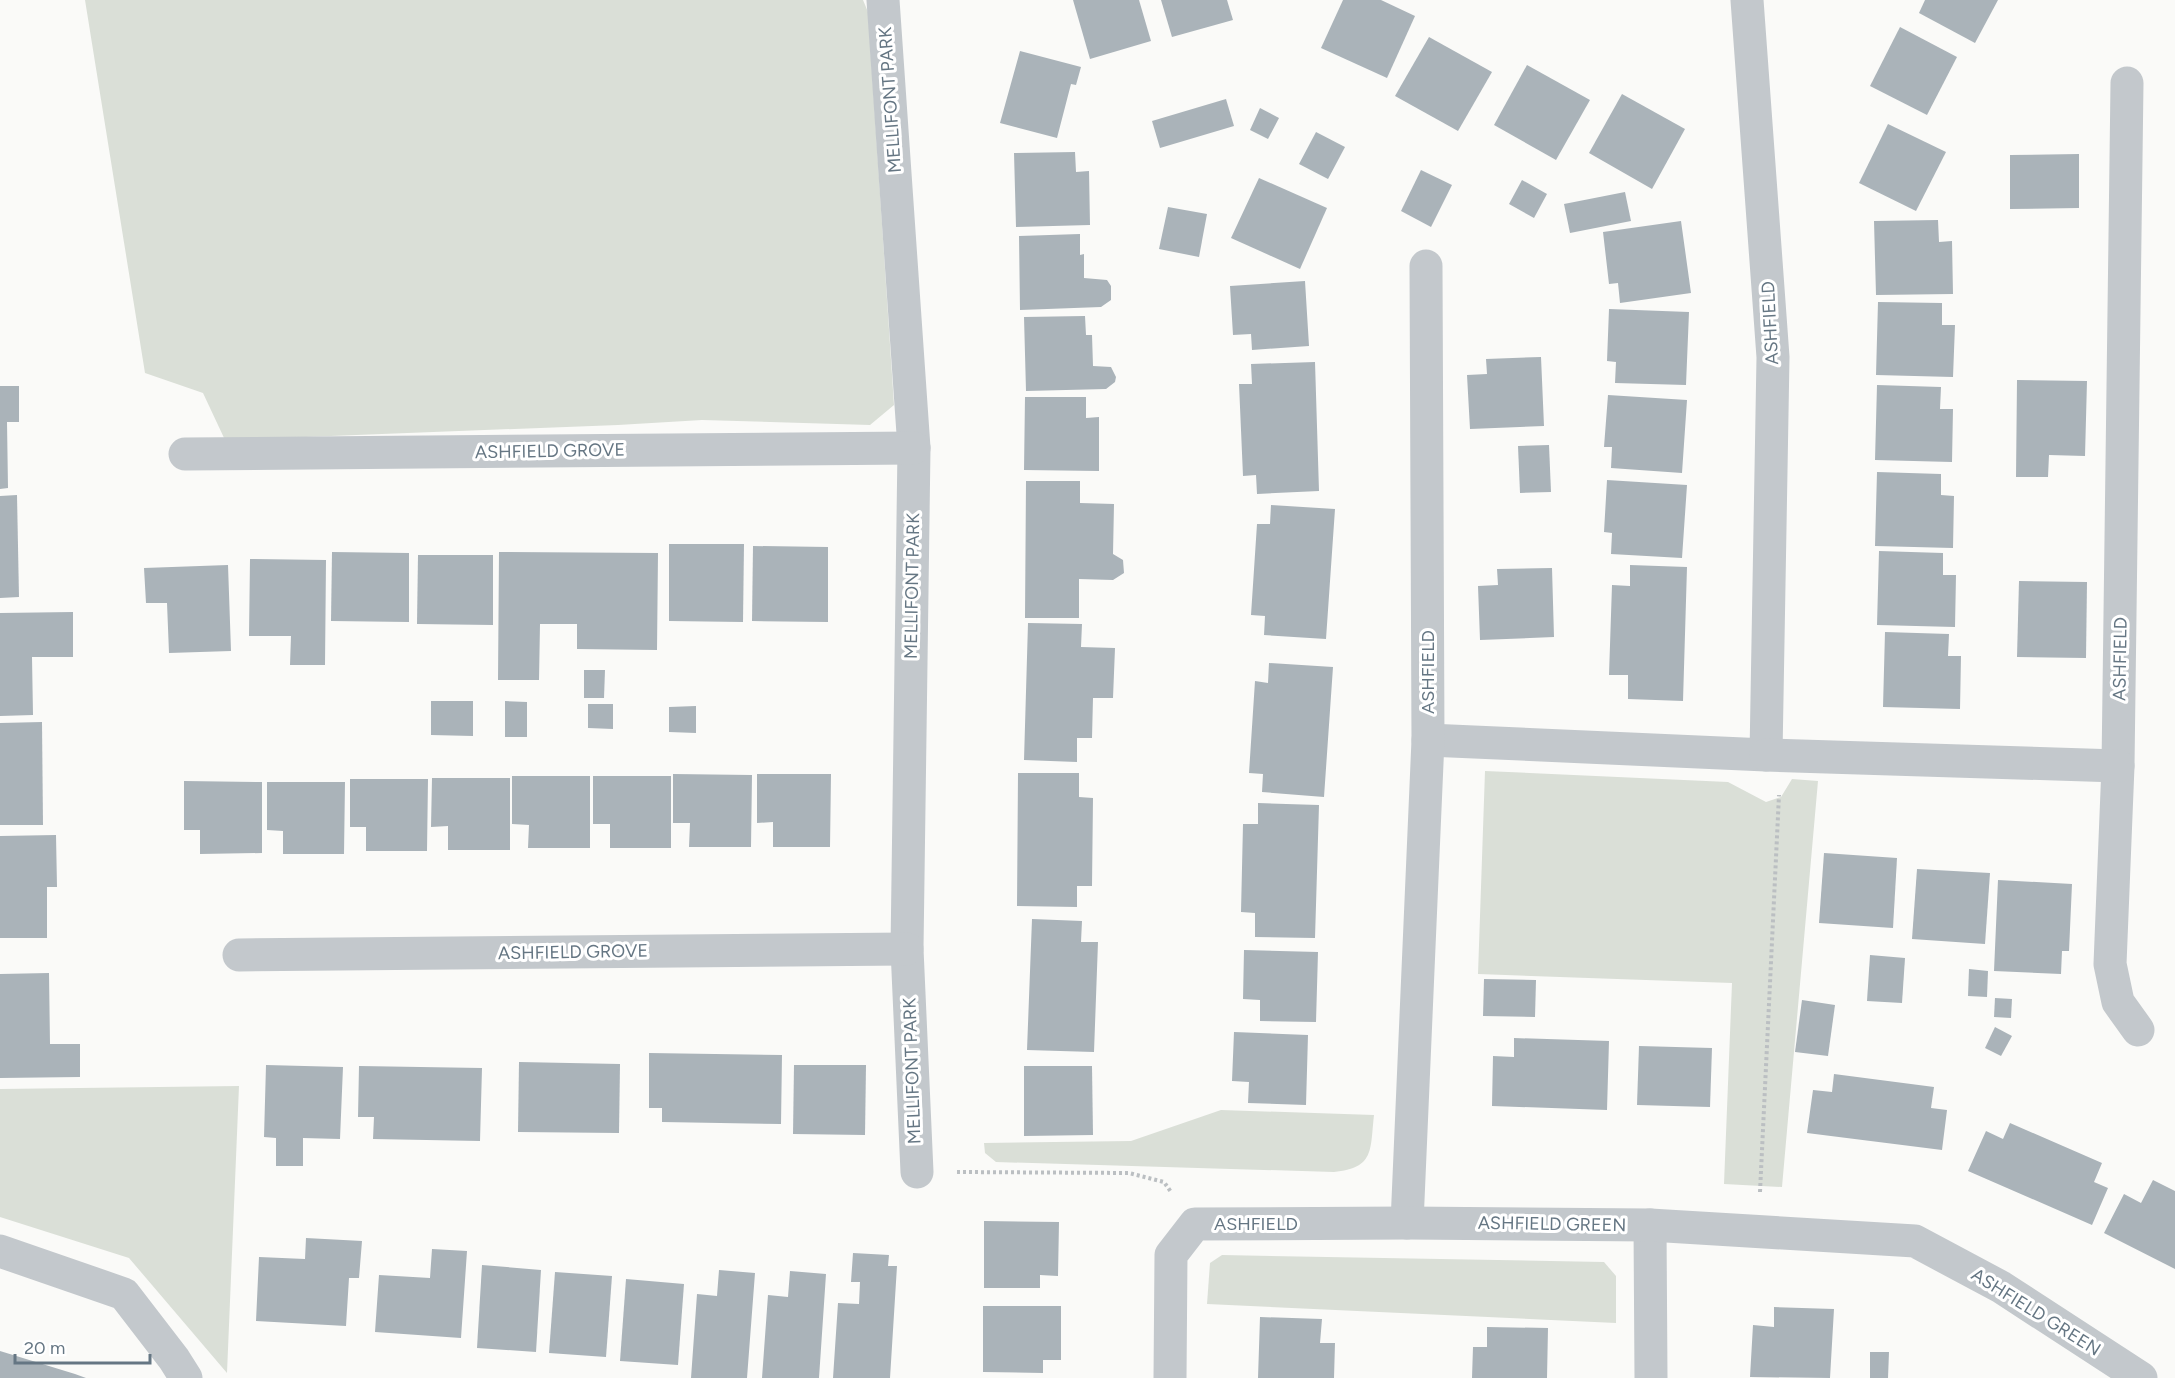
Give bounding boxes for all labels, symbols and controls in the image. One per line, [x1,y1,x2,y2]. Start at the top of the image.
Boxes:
street label: MELLIFONT PARK [874,26,906,174]
street label: ASHFIELD [1757,281,1783,365]
street label: ASHFIELD GROVE [475,439,625,463]
street label: MELLIFONT PARK [900,513,924,659]
street label: ASHFIELD [2108,617,2132,701]
street label: ASHFIELD [1417,630,1439,714]
street label: ASHFIELD GROVE [498,940,648,964]
street label: MELLIFONT PARK [898,997,926,1145]
street label: ASHFIELD GREEN [1478,1212,1626,1236]
street label: ASHFIELD [1214,1213,1298,1235]
street label: ASHFIELD GREEN [1967,1263,2105,1361]
scale bar [15,1327,150,1365]
text: 20 m [24,1337,65,1359]

